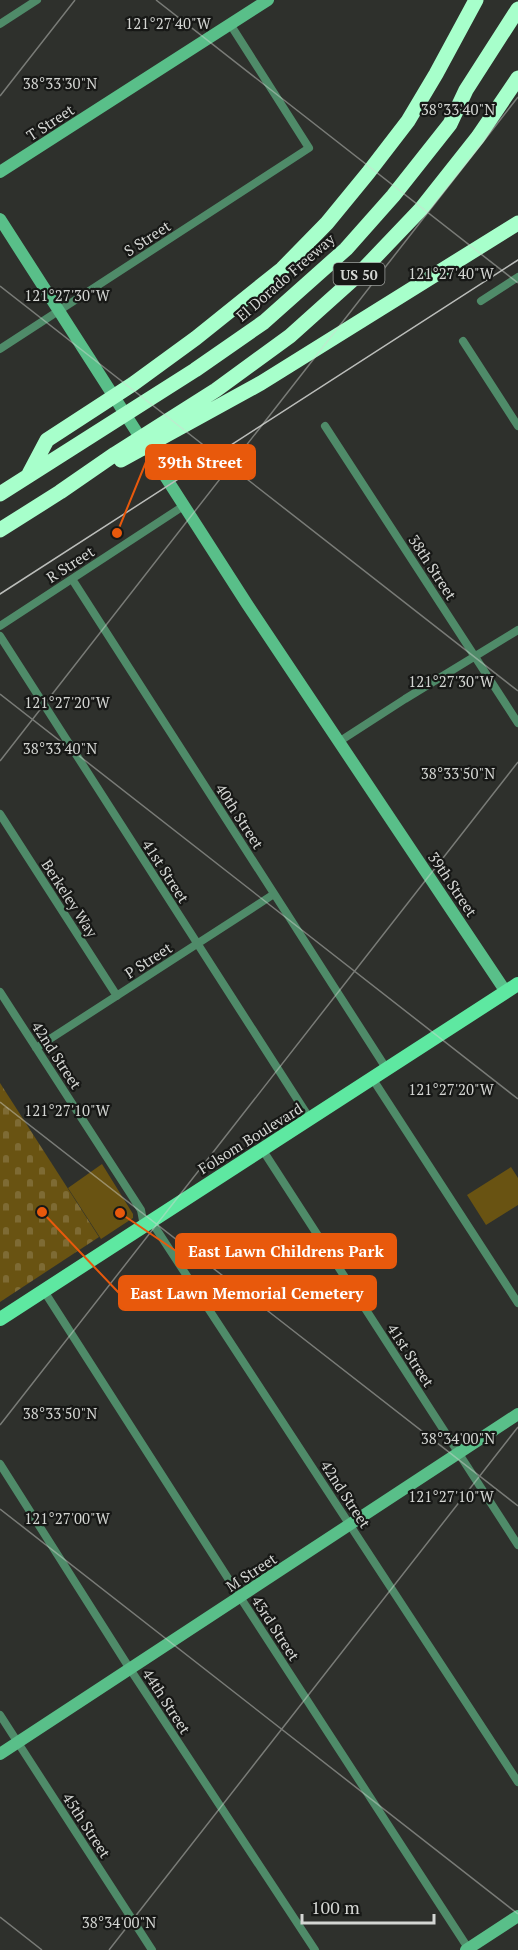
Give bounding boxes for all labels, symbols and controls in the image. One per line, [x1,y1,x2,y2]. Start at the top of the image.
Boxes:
text: 121°27'40"W [125,13,212,33]
text: 38°33'30"N [23,73,97,93]
street label: T Street [22,99,78,145]
text: 38°33'40"N [421,99,495,119]
street label: S Street [120,215,174,260]
street label: El Dorado Freeway [231,228,339,325]
road number: US 50 [334,263,385,285]
text: 121°27'40"W [408,263,495,283]
text: 121°27'30"W [24,285,111,305]
callout: 39th Street [146,445,255,479]
text: 39th Street [158,451,243,473]
street label: 38th Street [404,531,462,604]
street label: R Street [42,541,98,587]
text: 121°27'30"W [408,671,495,691]
text: 121°27'20"W [24,692,111,712]
text: 38°33'40"N [23,738,97,758]
text: 38°33'50"N [421,763,495,783]
street label: 40th Street [211,780,269,853]
street label: 41st Street [138,835,194,907]
street label: 39th Street [424,848,482,921]
street label: Berkeley Way [37,855,103,941]
street label: P Street [120,937,176,983]
street label: 42nd Street [28,1017,87,1093]
text: 121°27'20"W [408,1079,495,1099]
street label: Folsom Boulevard [194,1098,306,1178]
text: 121°27'10"W [24,1100,111,1120]
callout: East Lawn Childrens Park [176,1234,396,1268]
text: East Lawn Childrens Park [188,1240,384,1262]
callout: East Lawn Memorial Cemetery [119,1276,376,1310]
text: East Lawn Memorial Cemetery [131,1282,364,1304]
street label: 41st Street [383,1319,439,1391]
text: 38°33'50"N [23,1403,97,1423]
text: 38°34'00"N [421,1428,495,1448]
street label: 42nd Street [317,1456,376,1532]
text: 121°27'10"W [408,1486,495,1506]
text: 121°27'00"W [24,1508,111,1528]
street label: M Street [222,1548,281,1596]
street label: 43rd Street [248,1592,305,1665]
street label: 44th Street [138,1665,196,1738]
street label: 45th Street [58,1789,116,1862]
scale bar [302,1887,434,1925]
text: 100 m [311,1895,360,1919]
text: 38°34'00"N [82,1912,156,1932]

